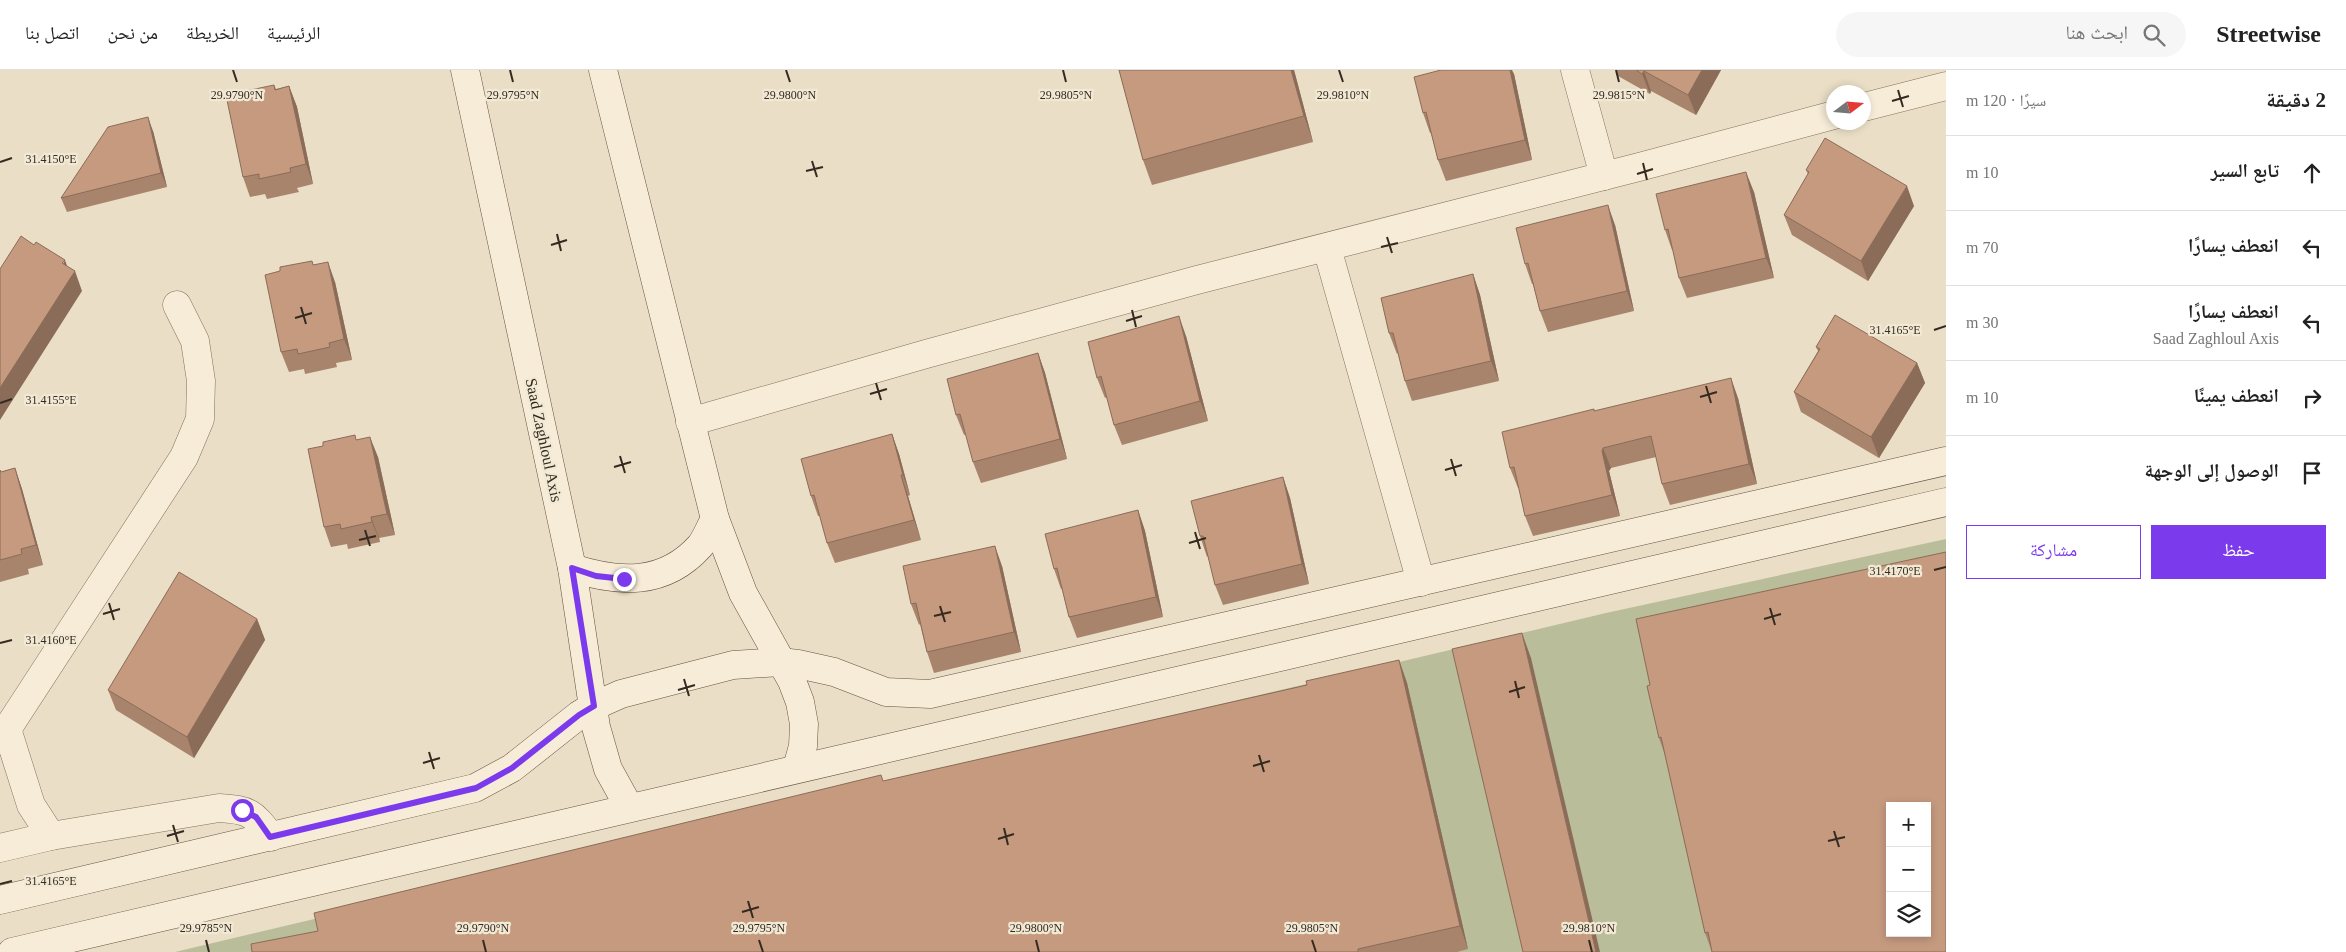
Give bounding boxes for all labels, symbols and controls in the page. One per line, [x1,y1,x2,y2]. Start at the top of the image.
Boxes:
search box [1836,12,2186,57]
icon: search [2140,21,2168,49]
text: Streetwise [2216,21,2321,47]
text: ابحث هنا [2065,22,2128,43]
text: اتصل بنا [25,23,79,43]
text: من نحن [107,23,158,43]
text: الخريطة [186,23,239,43]
text: الرئيسية [267,23,320,43]
north arrow [1826,85,1871,130]
text: 29.9790°N [211,88,264,102]
text: 29.9795°N [487,88,540,102]
text: 29.9800°N [764,88,817,102]
text: 29.9805°N [1040,88,1093,102]
text: 29.9810°N [1317,88,1370,102]
text: 29.9815°N [1593,88,1646,102]
text: 2 دقيقة [2266,88,2326,112]
text: سيرًا · 120 m [1966,92,2046,109]
text: 31.4150°E [25,152,77,166]
icon: ahead [2298,159,2326,187]
text: تابع السير [2211,160,2279,181]
text: 10 m [1966,164,1998,181]
icon: left [2298,234,2326,262]
text: انعطف يسارًا [2188,235,2279,256]
text: 70 m [1966,239,1998,256]
text: انعطف يسارًا [2188,301,2279,322]
icon: left [2298,309,2326,337]
text: 30 m [1966,314,1998,331]
text: 31.4165°E [1869,323,1921,337]
text: Saad Zaghloul Axis [2153,330,2279,347]
street label: Saad Zaghloul Axis [522,377,565,504]
icon: right [2298,384,2326,412]
text: انعطف يمينًا [2194,385,2279,406]
text: 10 m [1966,389,1998,406]
text: 31.4155°E [25,393,77,407]
icon: arrive [2298,459,2326,487]
text: الوصول إلى الوجهة [2145,460,2279,481]
button: مشاركة [1966,525,2141,579]
button: حفظ [2151,525,2326,579]
text: 31.4170°E [1869,564,1921,578]
route end [613,568,636,591]
text: 31.4160°E [25,633,77,647]
route start [231,799,254,822]
map controls [1886,802,1931,937]
button: + [1886,802,1931,847]
button: − [1886,847,1931,892]
text: 31.4165°E [25,874,77,888]
button: layers [1886,892,1931,937]
text: 29.9785°N [180,921,233,935]
text: 29.9790°N [457,921,510,935]
text: 29.9795°N [733,921,786,935]
text: 29.9800°N [1010,921,1063,935]
text: 29.9805°N [1286,921,1339,935]
text: 29.9810°N [1563,921,1616,935]

